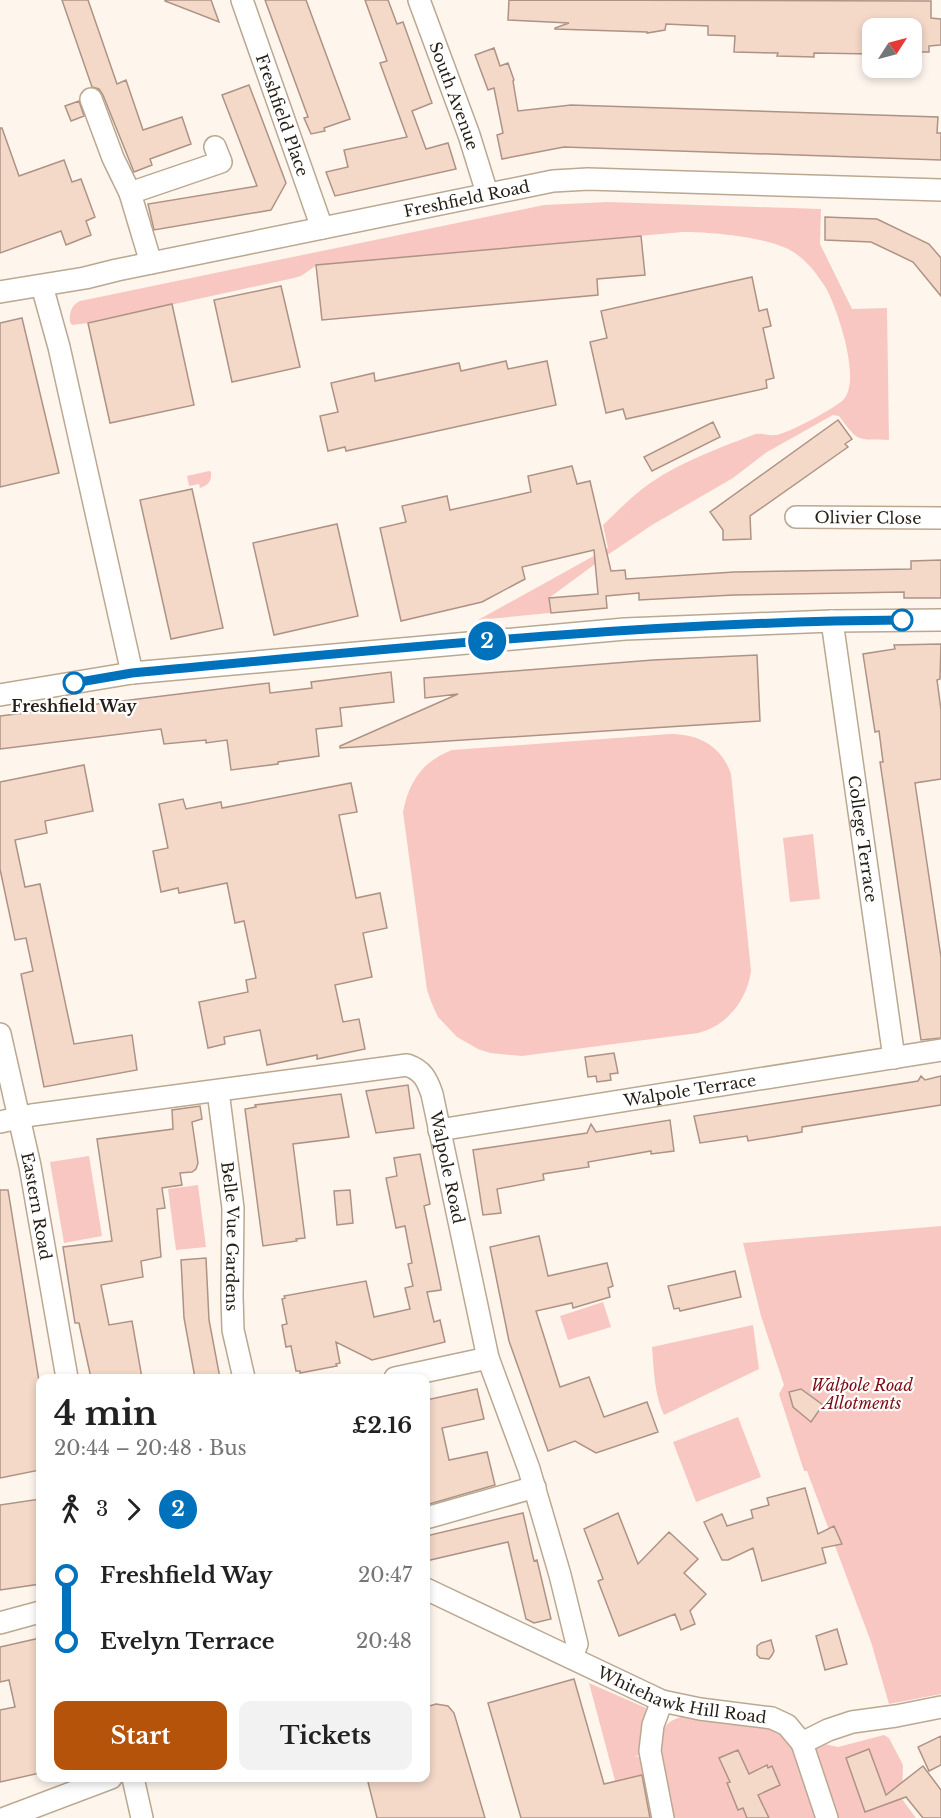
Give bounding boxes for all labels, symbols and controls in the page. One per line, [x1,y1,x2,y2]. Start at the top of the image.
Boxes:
north arrow [862,18,922,78]
map controls [862,18,922,78]
street label: South Avenue [425,39,483,152]
street label: Freshfield Place [252,51,313,179]
street label: Freshfield Road [402,176,532,221]
street label: Olivier Close [815,507,921,528]
unlabelled marker [891,609,913,631]
line badge: 2 [468,622,506,660]
text: 2 [480,628,494,654]
marker: Freshfield Way [63,672,85,694]
place label: Freshfield Way [11,696,137,716]
street label: College Terrace [844,774,882,904]
street label: Walpole Terrace [621,1070,757,1111]
street label: Walpole Road [426,1108,469,1225]
street label: Eastern Road [17,1150,56,1262]
street label: Belle Vue Gardens [217,1160,243,1311]
park label: Walpole Road Allotments [811,1375,913,1413]
text: 4 min [54,1393,157,1434]
text: £2.16 [352,1412,412,1439]
text: 20:44 – 20:48 · Bus [54,1436,247,1460]
icon: walk [54,1493,87,1526]
icon: forward [117,1493,150,1526]
text: 2 [171,1496,185,1522]
text: 3 [96,1497,108,1521]
text: Freshfield Way [100,1562,272,1589]
text: 20:47 [358,1563,412,1587]
text: Evelyn Terrace [100,1628,275,1655]
text: 20:48 [356,1629,412,1653]
street label: Whitehawk Hill Road [593,1661,768,1727]
button: Start [54,1701,227,1770]
button: Tickets [239,1701,412,1770]

